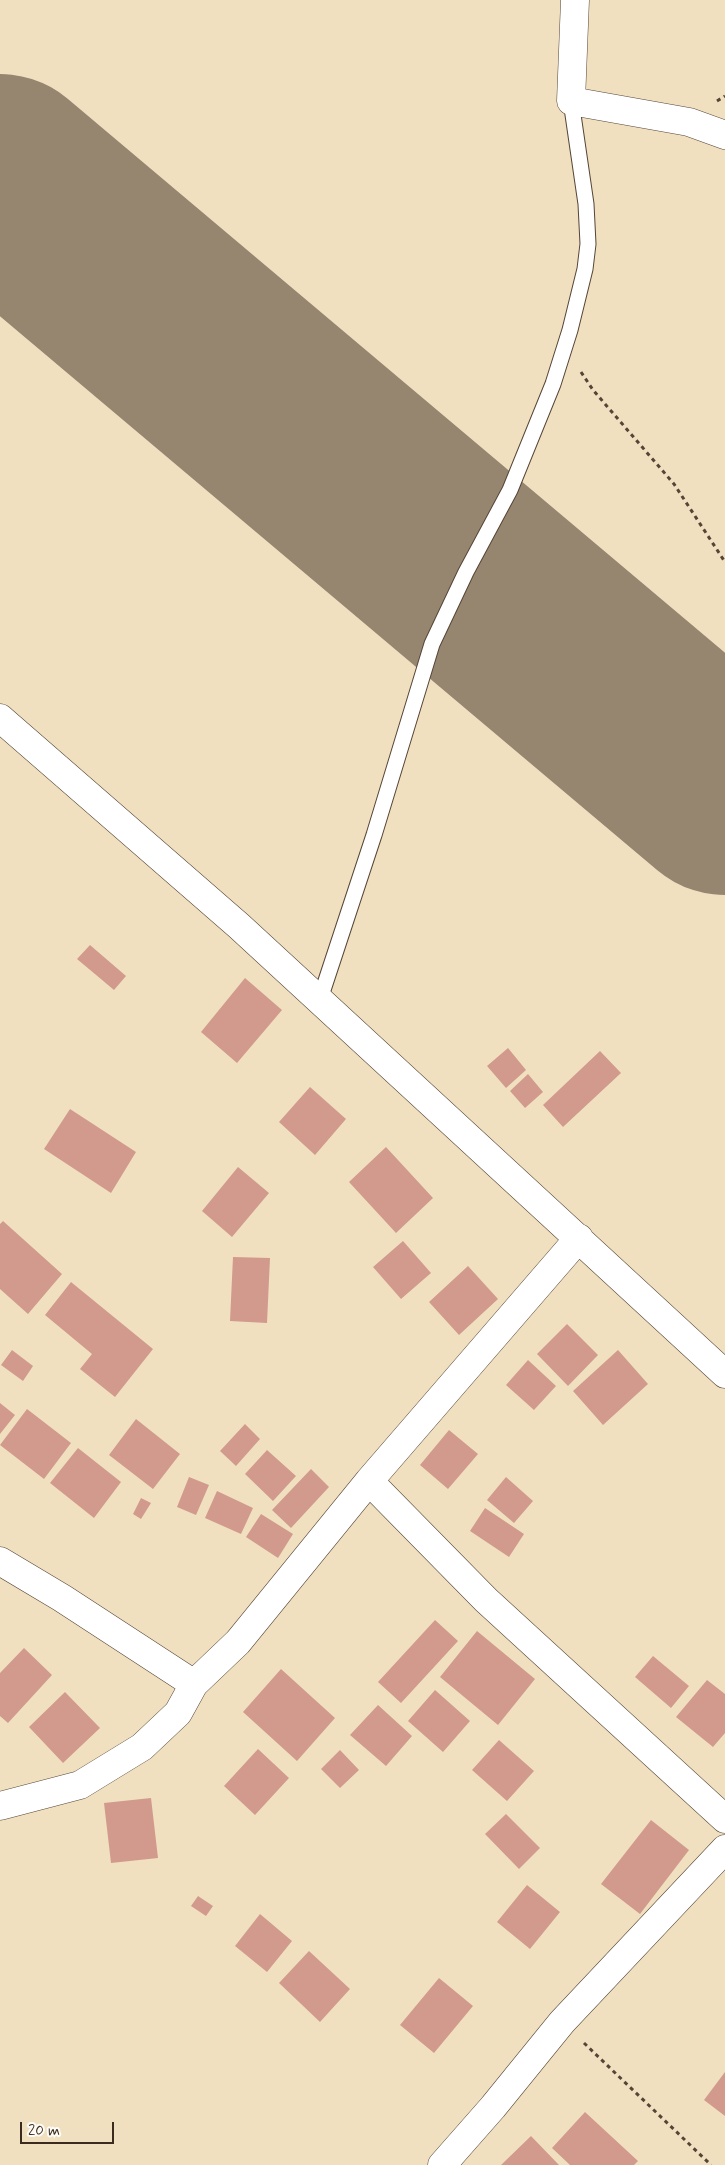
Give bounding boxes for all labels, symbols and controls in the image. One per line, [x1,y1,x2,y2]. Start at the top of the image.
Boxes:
scale bar [22,2112,116,2144]
text: 20 m [28,2121,60,2141]

